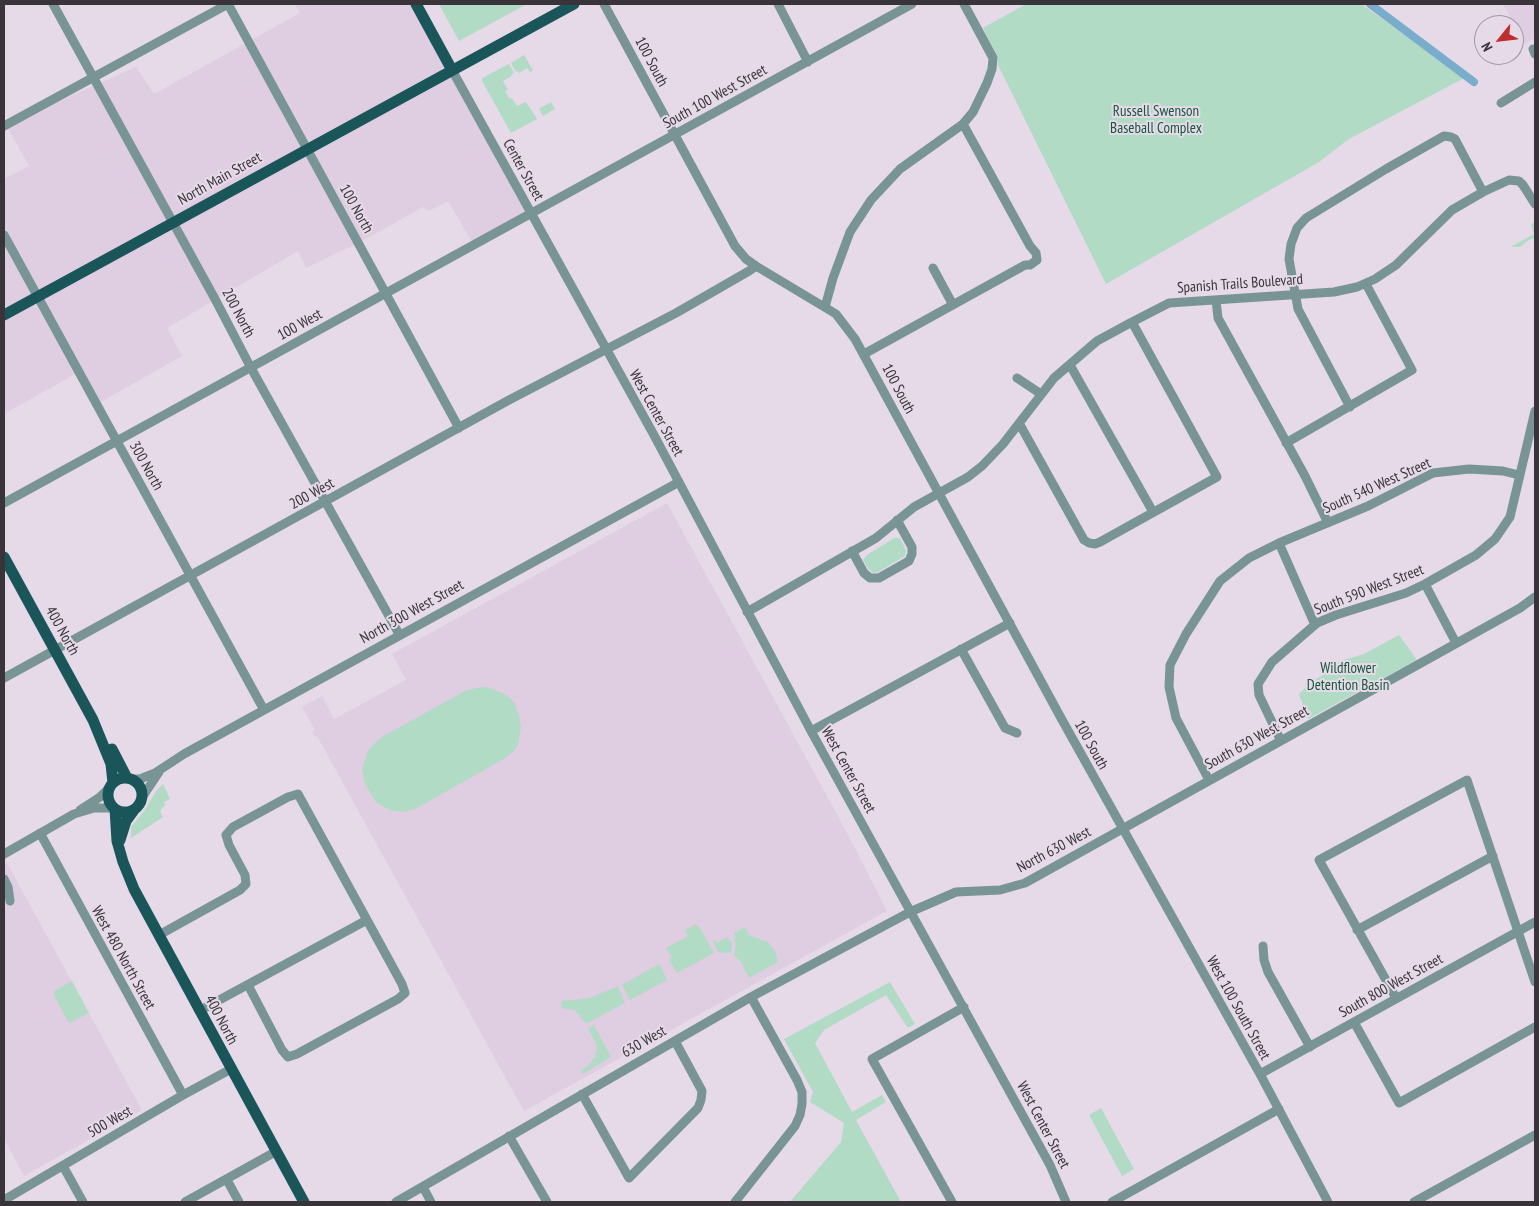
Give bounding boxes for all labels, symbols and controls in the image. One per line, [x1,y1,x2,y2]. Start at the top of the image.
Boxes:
north arrow [1474,15,1524,65]
street label: 100 South [630,34,672,90]
text: N [1477,39,1496,54]
street label: South 100 West Street [660,61,770,133]
park label: Russell Swenson Baseball Complex [1110,103,1202,138]
street label: Center Street [499,136,547,204]
street label: North Main Street [175,149,265,209]
street label: 100 North [335,181,377,237]
street label: Spanish Trails Boulevard [1176,271,1304,297]
street label: 200 North [218,285,258,341]
street label: 100 West [274,305,326,345]
street label: 100 South [877,361,919,417]
street label: West Center Street [625,367,687,459]
street label: 300 North [125,438,167,494]
street label: South 540 West Street [1320,454,1434,518]
street label: 200 West [286,474,338,514]
street label: South 590 West Street [1312,561,1426,619]
street label: North 300 West Street [357,576,467,648]
street label: 400 North [41,603,83,659]
park label: Wildflower Detention Basin [1307,660,1389,695]
street label: South 630 West Street [1202,702,1312,774]
street label: 100 South [1070,717,1112,773]
street label: West Center Street [817,724,879,816]
street label: North 630 West [1014,823,1094,877]
street label: West 480 North Street [87,903,159,1013]
street label: South 800 West Street [1336,950,1446,1022]
street label: West 100 South Street [1202,953,1274,1063]
street label: 400 North [201,992,241,1048]
street label: 630 West [619,1022,669,1062]
street label: West Center Street [1013,1078,1073,1172]
street label: 500 West [85,1102,135,1142]

